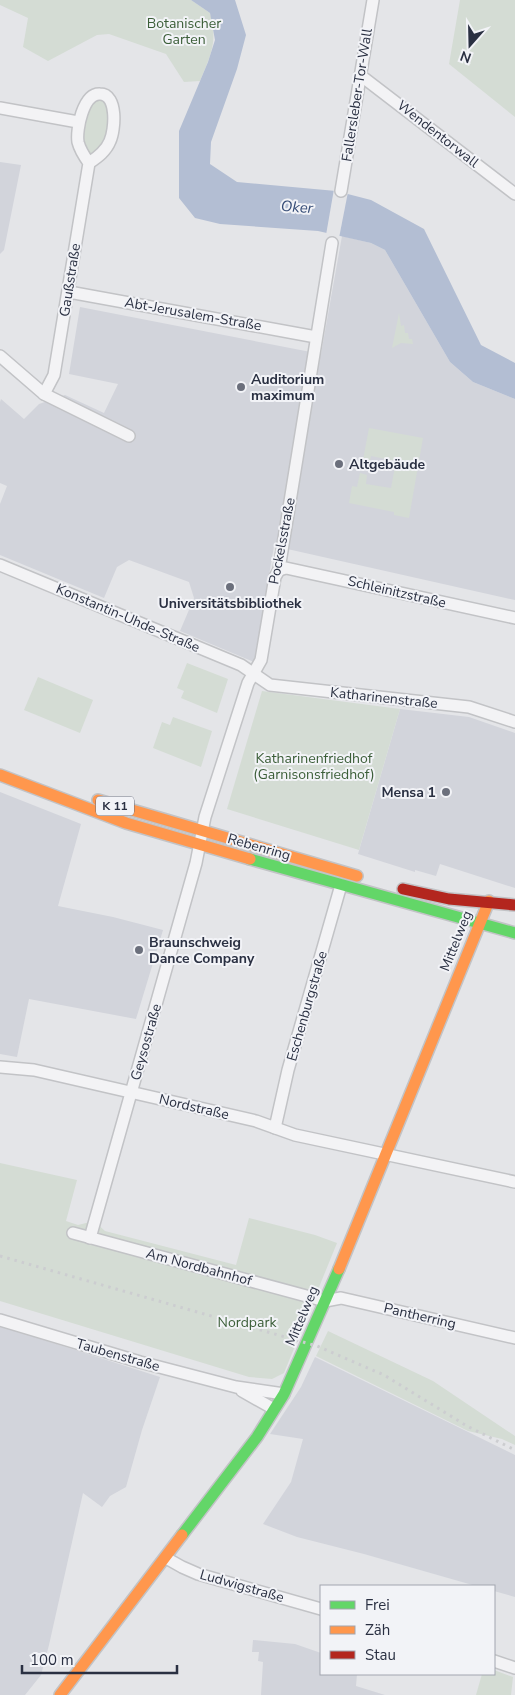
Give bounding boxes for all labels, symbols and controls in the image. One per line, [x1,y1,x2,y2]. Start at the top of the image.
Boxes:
park label: Botanischer Garten [147,14,221,49]
north arrow [445,20,495,70]
street label: Fallersleber-Tor-Wall [337,26,377,163]
text: N [458,46,474,67]
street label: Wendentorwall [393,96,484,172]
water label: Oker [280,196,314,218]
street label: Gaußstraße [55,242,85,318]
street label: Abt-Jerusalem-Straße [123,293,263,335]
place label: Auditorium maximum [251,370,324,405]
marker: Auditorium maximum [235,381,247,393]
place label: Altgebäude [349,455,426,474]
marker: Altgebäude [333,458,345,470]
street label: Pockelsstraße [264,496,300,586]
street label: Schleinitzstraße [346,571,448,613]
street label: Konstantin-Uhde-Straße [53,579,203,657]
marker: Universitätsbibliothek [224,581,236,593]
place label: Universitätsbibliothek [158,594,302,613]
street label: Katharinenstraße [329,683,439,713]
park label: Katharinenfriedhof (Garnisonsfriedhof) [253,749,375,784]
place label: Mensa 1 [381,783,436,802]
marker: Mensa 1 [440,786,452,798]
road number: K 11 [96,796,134,816]
street label: Rebenring [225,829,293,865]
street label: Mittelweg [435,908,477,974]
place label: Braunschweig Dance Company [149,933,255,968]
marker: Braunschweig Dance Company [133,944,145,956]
street label: Eschenburgstraße [282,949,332,1063]
street label: Geysostraße [126,1001,166,1083]
street label: Nordstraße [157,1090,231,1124]
street label: Am Nordbahnhof [144,1244,254,1290]
street label: Mittelweg [281,1283,323,1349]
street label: Pantherring [382,1298,458,1334]
park label: Nordpark [218,1313,277,1332]
street label: Taubenstraße [74,1334,162,1376]
street label: Ludwigstraße [198,1565,286,1607]
legend [320,1585,495,1675]
text: Frei [365,1595,390,1615]
text: Zäh [365,1620,390,1640]
scale bar [22,1642,178,1674]
text: Stau [365,1645,396,1665]
text: 100 m [30,1650,74,1670]

